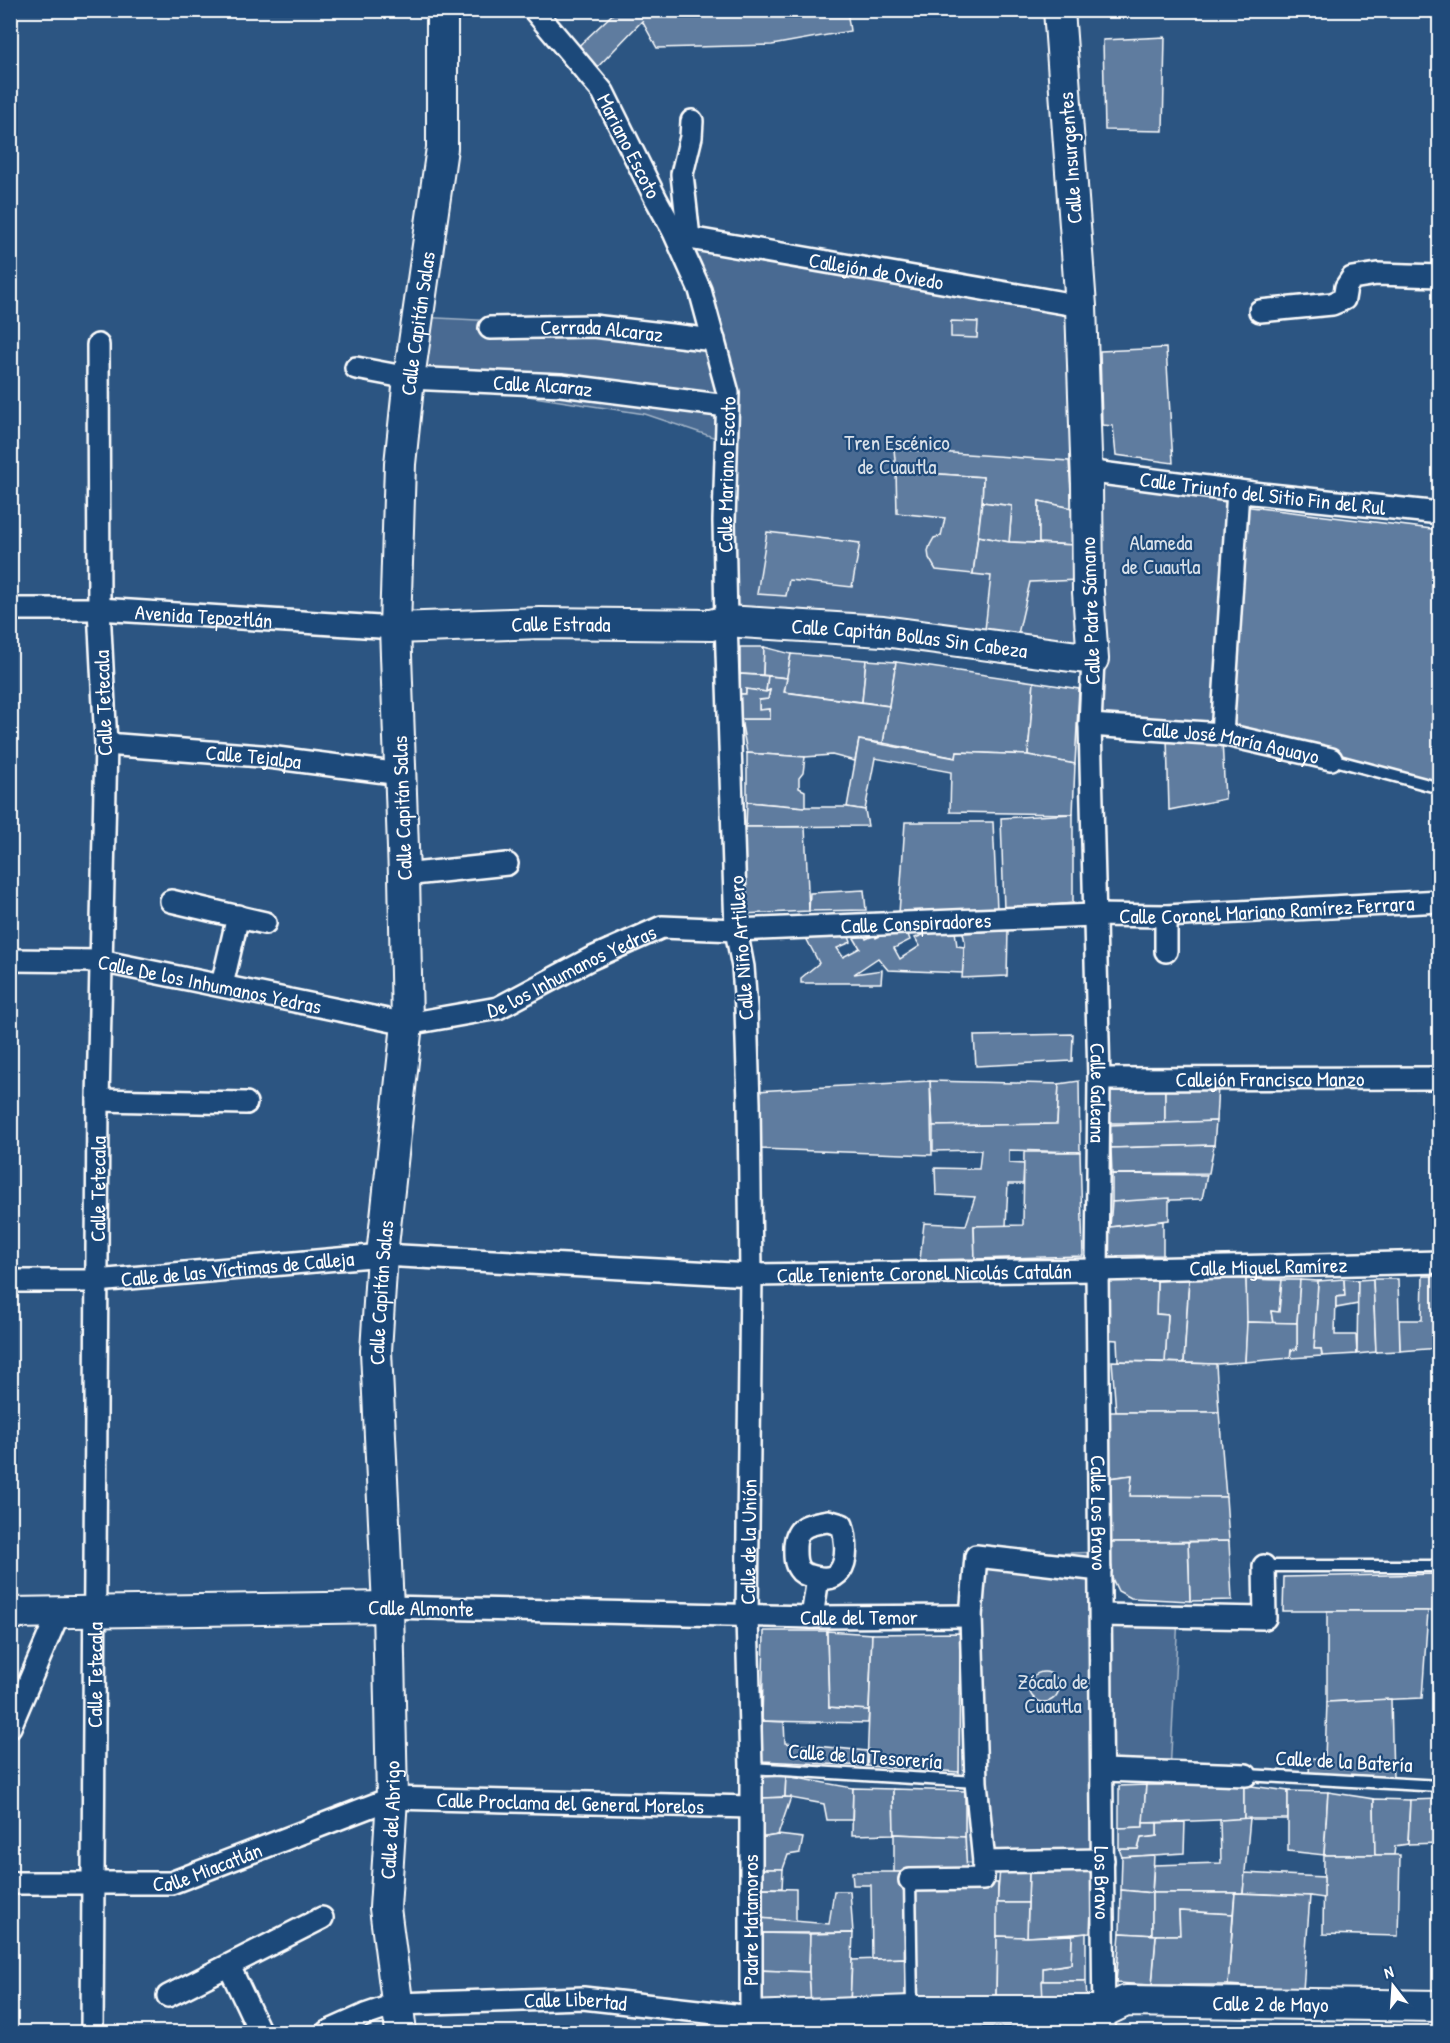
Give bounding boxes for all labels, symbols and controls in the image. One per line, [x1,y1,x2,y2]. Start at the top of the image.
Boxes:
street label: Mariano Escoto [590,89,668,203]
street label: Calle Insurgentes [1051,91,1089,225]
street label: Callejón de Oviedo [807,245,946,296]
street label: Calle Capitán Salas [393,250,441,397]
street label: Cerrada Alcaraz [540,312,665,349]
street label: Calle Alcaraz [493,367,594,403]
street label: Calle Mariano Escoto [709,396,742,553]
park label: Tren Escénico de Cuautla [844,428,950,481]
street label: Calle Triunfo del Sitio Fin del Rul [1138,464,1388,522]
park label: Alameda de Cuautla [1122,528,1200,581]
street label: Calle Padre Sámano [1073,536,1107,686]
street label: Avenida Tepoztlán [134,597,273,635]
street label: Calle Estrada [511,608,611,639]
street label: Calle Capitán Bollas Sin Cabeza [791,611,1029,665]
street label: Calle Tetecala [87,650,119,756]
street label: Calle José María Aguayo [1141,714,1322,770]
street label: Calle Capitán Salas [385,735,419,881]
street label: Calle Tejalpa [204,737,303,776]
street label: Calle Niño Artillero [721,875,761,1021]
street label: Calle Coronel Mariano Ramírez Ferrara [1119,888,1415,931]
street label: Calle Conspiradores [840,905,992,940]
street label: De los Inhumanos Yedras [485,917,661,1024]
street label: Calle De los Inhumanos Yedras [95,946,324,1021]
street label: Calle Galeana [1084,1042,1114,1143]
street label: Callejón Francisco Manzo [1176,1064,1364,1093]
street label: Calle Tetecala [83,1136,112,1242]
street label: Calle Capitán Salas [361,1219,400,1366]
street label: Calle de las Víctimas de Calleja [120,1243,355,1293]
street label: Calle Miguel Ramírez [1189,1250,1348,1282]
street label: Calle Teniente Coronel Nicolás Catalán [776,1256,1072,1289]
street label: Calle Los Bravo [1084,1455,1114,1570]
street label: Calle de la Unión [733,1479,763,1605]
street label: Calle Almonte [368,1593,474,1623]
street label: Calle del Temor [800,1602,918,1632]
street label: Calle Tetecala [79,1622,109,1728]
park label: Zócalo de Cuautla [1018,1667,1088,1720]
street label: Calle de la Tesorería [787,1736,943,1776]
street label: Calle de la Batería [1275,1743,1413,1779]
street label: Calle del Abrigo [372,1761,407,1880]
street label: Calle Proclama del General Morelos [436,1785,704,1820]
street label: Calle Miacatlán [153,1835,266,1898]
street label: Los Bravo [1088,1846,1117,1919]
street label: Padre Matamoros [736,1854,765,1986]
north arrow [1363,1956,1423,2016]
text: N [1381,1960,1396,1983]
street label: Calle Libertad [523,1983,628,2017]
street label: Calle 2 de Mayo [1212,1988,1329,2019]

